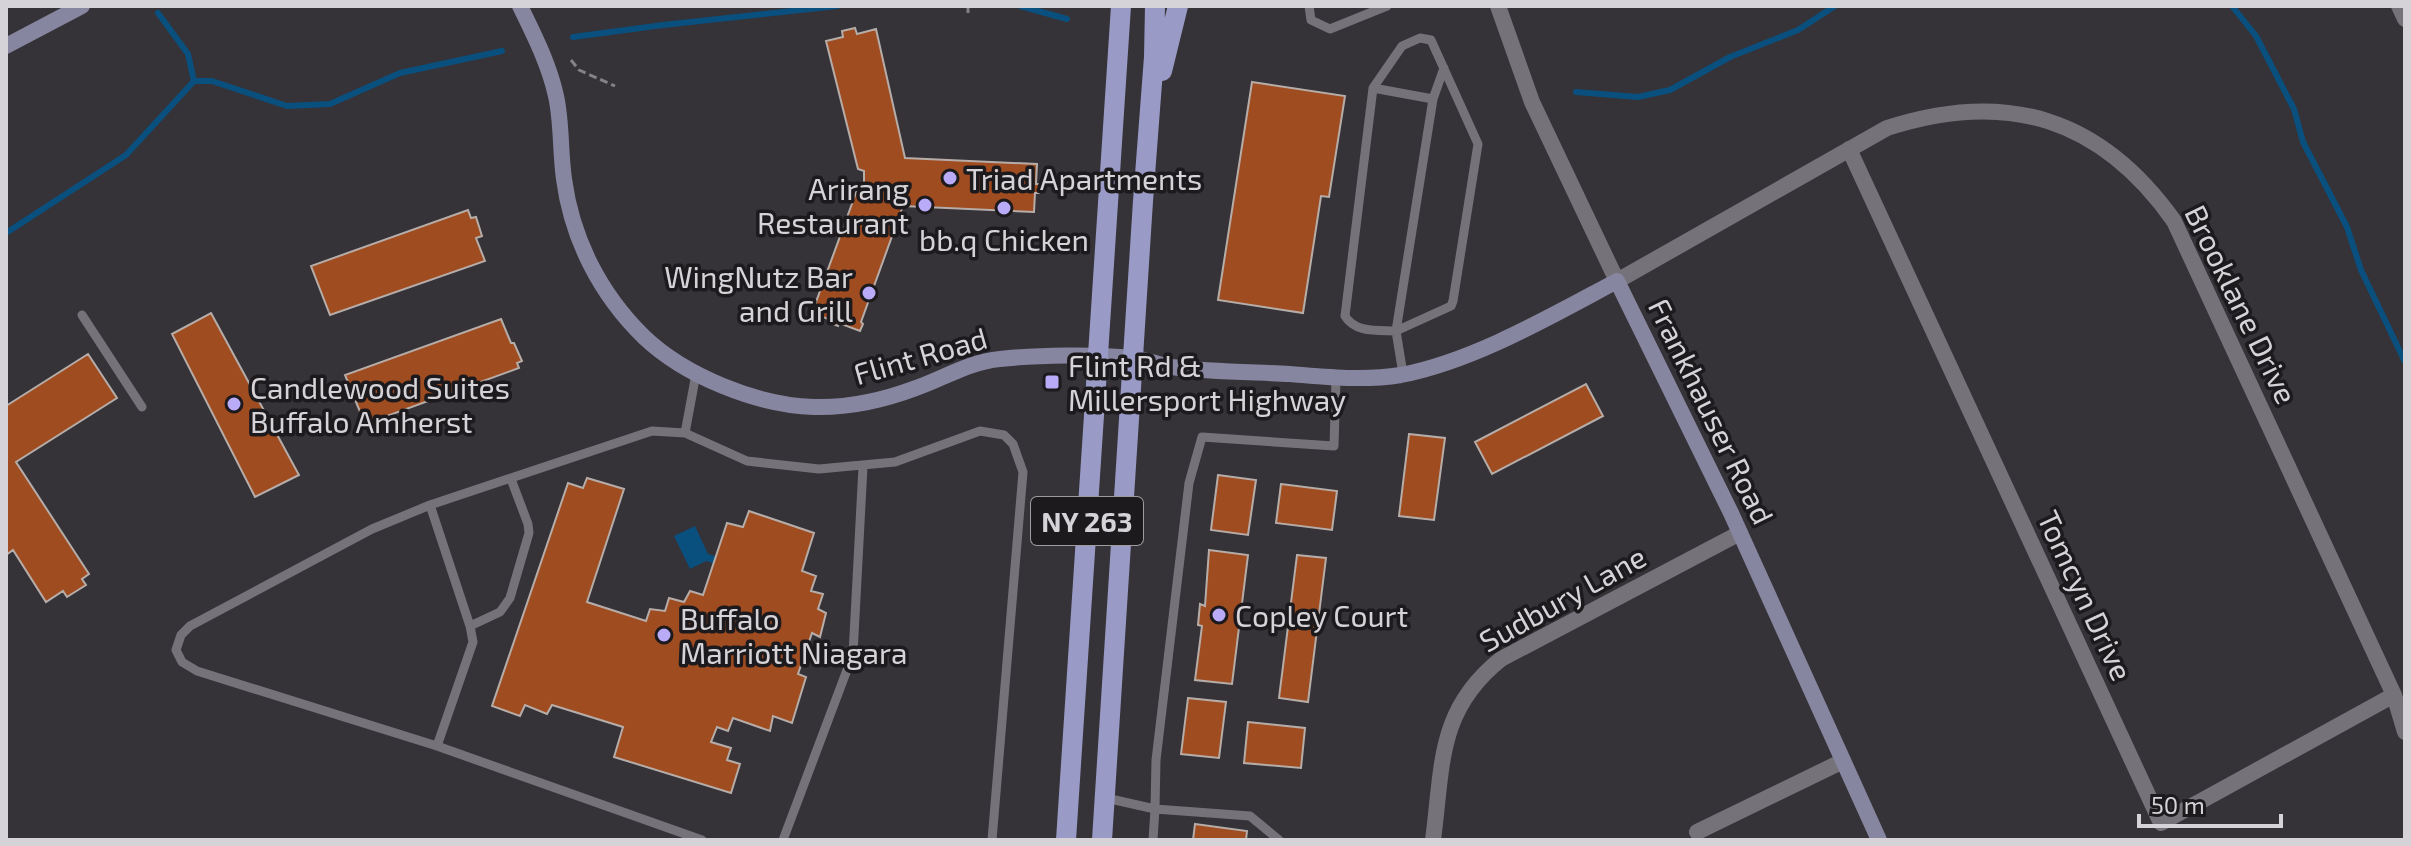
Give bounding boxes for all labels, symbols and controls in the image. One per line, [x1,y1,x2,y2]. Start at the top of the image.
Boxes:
place label: Triad Apartments [966,160,1202,196]
marker: Triad Apartments [941,169,959,187]
place label: Arirang Restaurant [757,170,909,240]
marker: Arirang Restaurant [916,196,934,214]
marker: bb.q Chicken [995,199,1013,217]
street label: Brooklane Drive [2178,199,2306,409]
place label: bb.q Chicken [919,221,1089,257]
place label: WingNutz Bar and Grill [664,258,853,328]
marker: WingNutz Bar and Grill [860,284,878,302]
street label: Frankhauser Road [1642,292,1782,530]
street label: Flint Road [849,319,991,391]
place label: Flint Rd & Millersport Highway [1068,347,1346,417]
place label: Candlewood Suites Buffalo Amherst [250,369,510,439]
marker: Flint Rd & Millersport Highway [1043,373,1061,391]
marker: Candlewood Suites Buffalo Amherst [225,395,243,413]
road number: NY 263 [1031,497,1143,545]
street label: Tomcyn Drive [2031,504,2141,686]
street label: Sudbury Lane [1473,537,1651,659]
place label: Copley Court [1235,597,1408,633]
place label: Buffalo Marriott Niagara [680,600,907,670]
marker: Copley Court [1210,606,1228,624]
marker: Buffalo Marriott Niagara [655,626,673,644]
scale bar [2139,778,2281,828]
text: 50 m [2151,790,2205,819]

